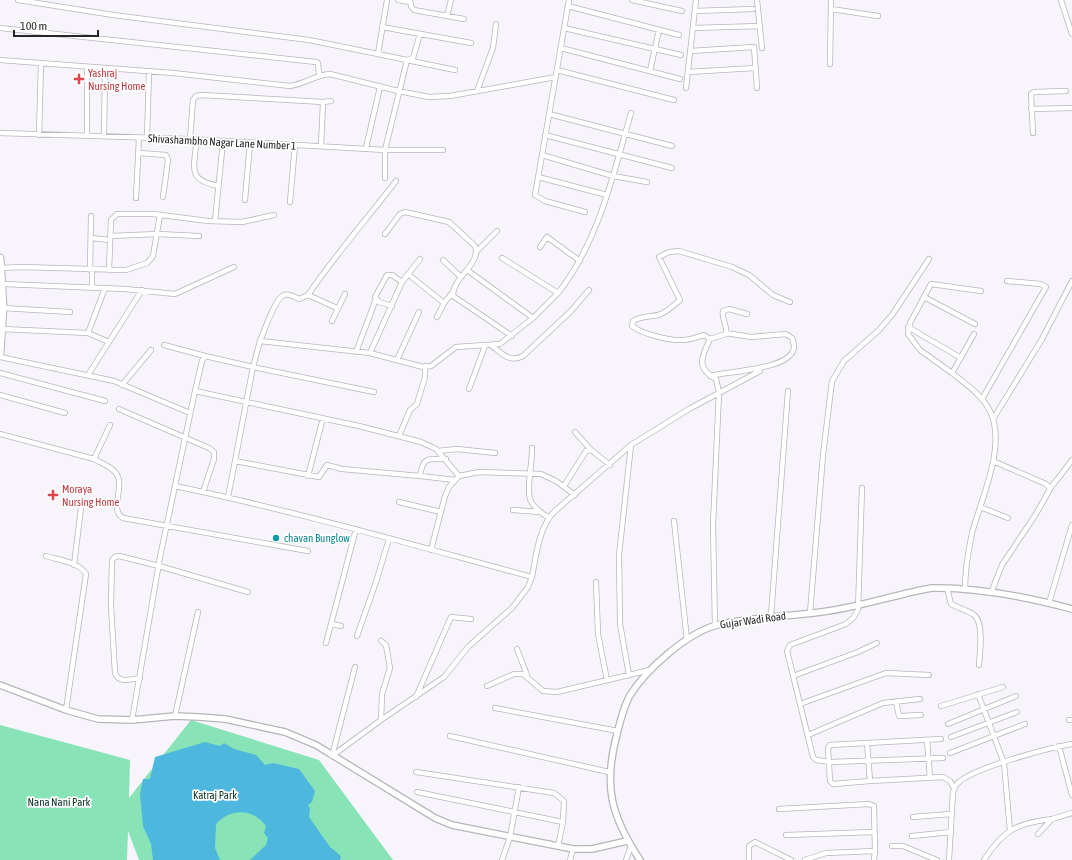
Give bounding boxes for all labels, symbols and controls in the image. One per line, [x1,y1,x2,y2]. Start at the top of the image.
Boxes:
scale bar [14,12,98,38]
text: 100 m [20,19,47,33]
place label: Yashraj Nursing Home [88,67,146,92]
marker: Yashraj Nursing Home [73,73,85,85]
street label: Shivashambho Nagar Lane Number 1 [148,132,296,152]
place label: Moraya Nursing Home [62,483,120,508]
marker: Moraya Nursing Home [47,489,59,501]
place label: chavan Bunglow [284,532,350,544]
marker: chavan Bunglow [271,533,281,543]
street label: Gujar Wadi Road [719,609,787,631]
park label: Katraj Park [193,789,237,801]
park label: Nana Nani Park [28,796,91,808]

